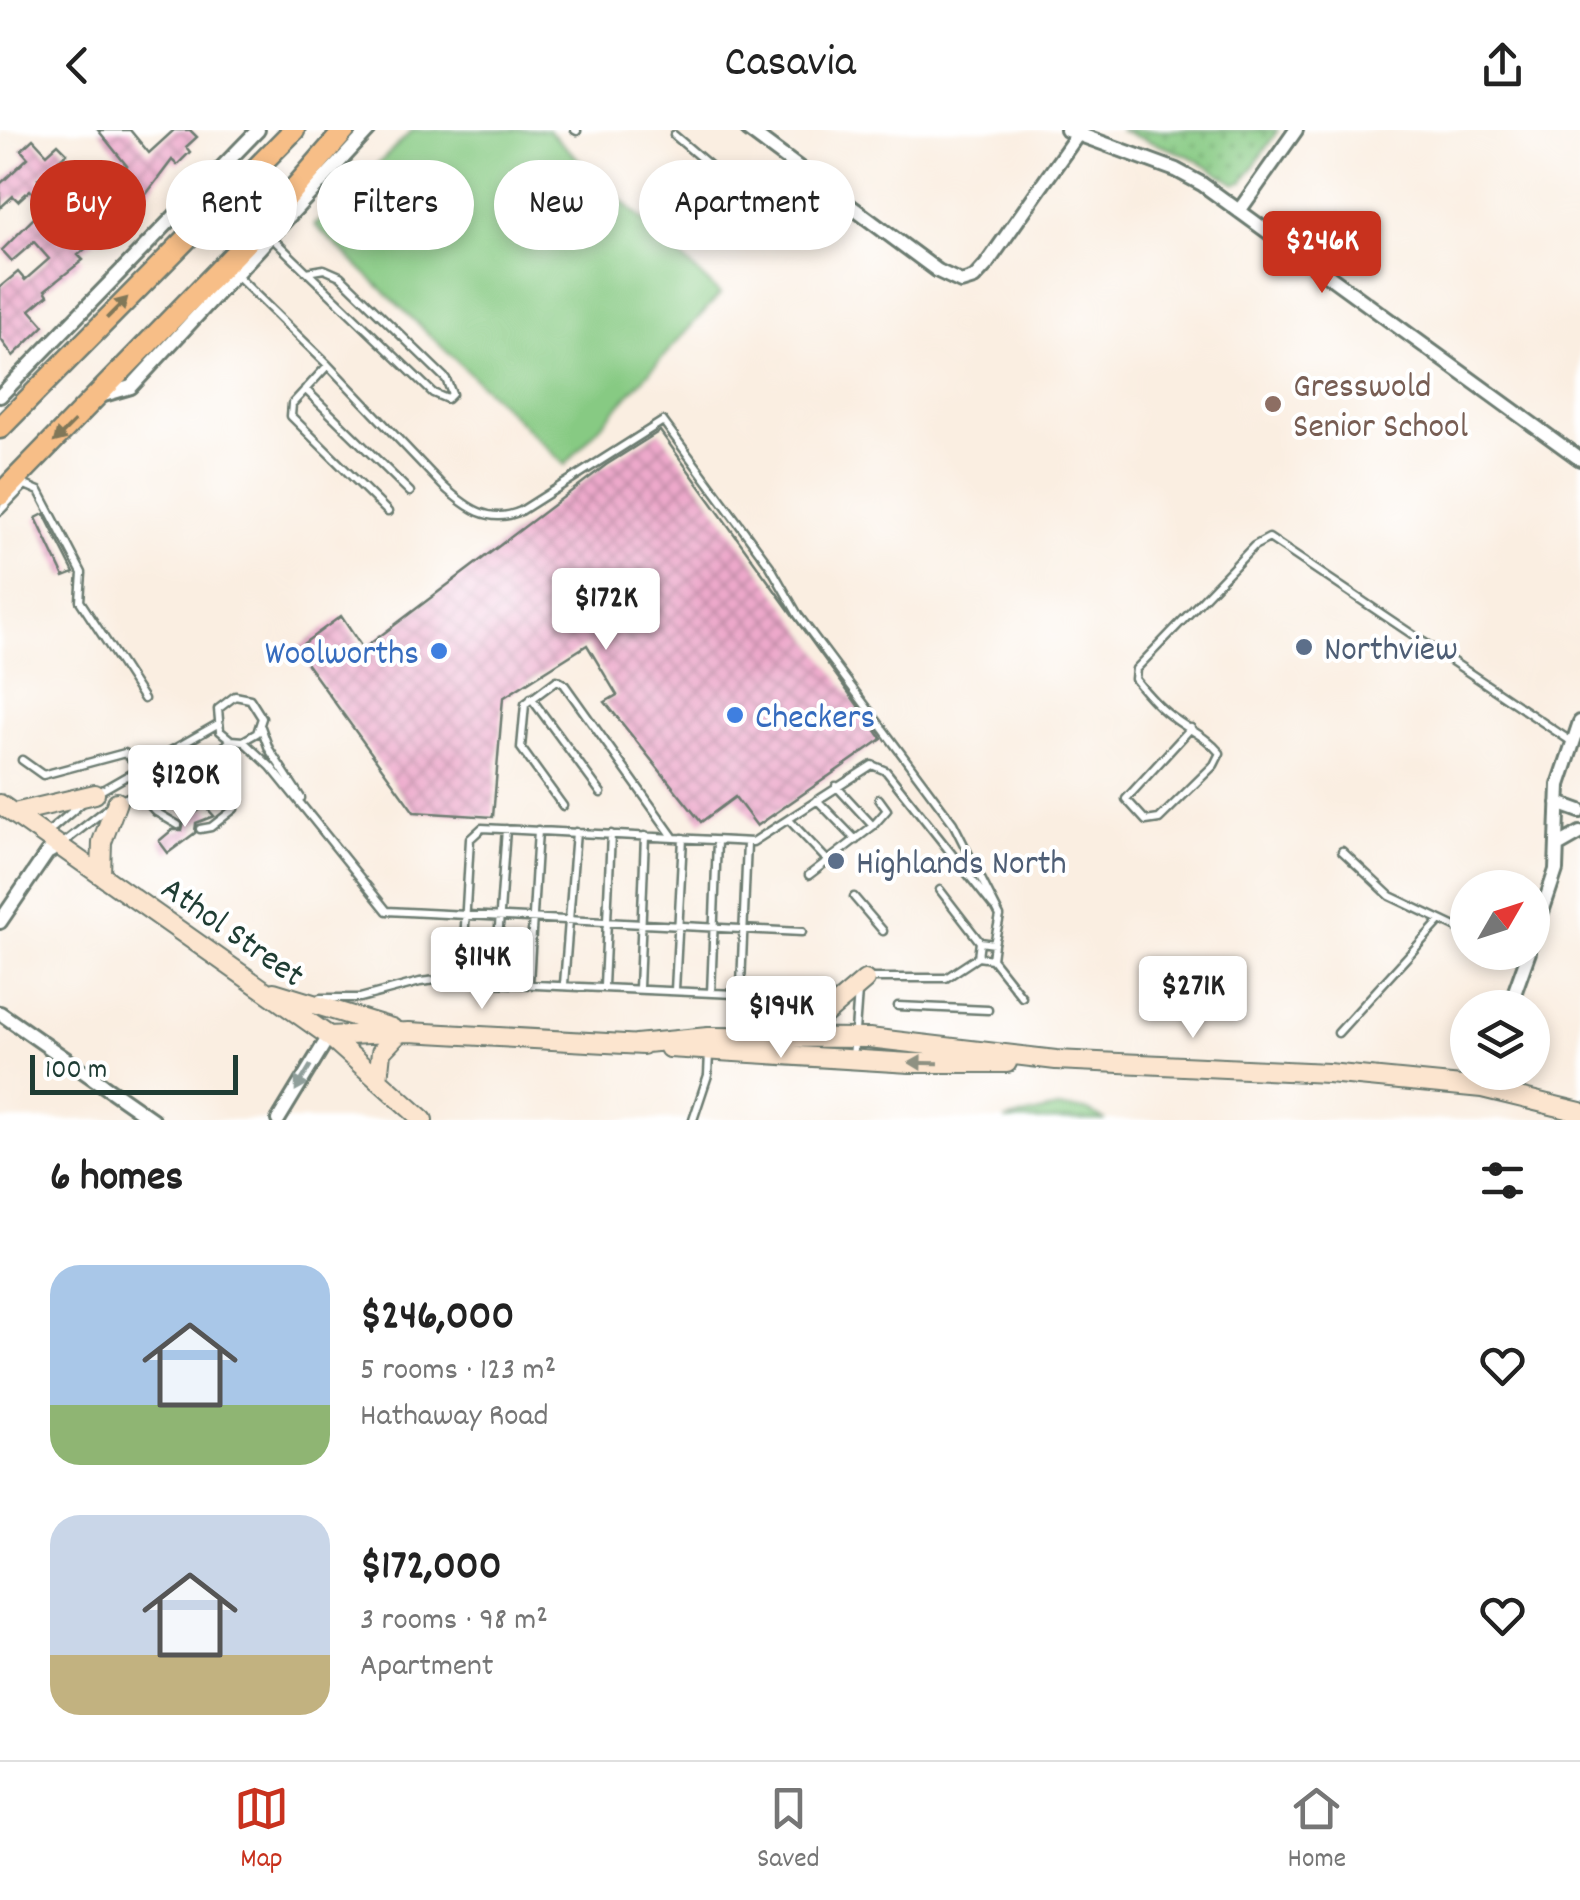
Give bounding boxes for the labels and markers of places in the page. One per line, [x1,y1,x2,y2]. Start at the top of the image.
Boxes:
pin: $246K [1252,211,1392,296]
place label: Gresswold Senior School [1293,364,1468,454]
marker: Gresswold Senior School [1262,393,1284,415]
pin: $172K [536,568,676,653]
place label: Northview [1324,627,1458,677]
place label: Woolworths [265,631,419,681]
marker: Northview [1293,636,1315,658]
marker: Woolworths [428,640,450,662]
place label: Checkers [755,695,875,745]
marker: Checkers [724,704,746,726]
pin: $120K [115,745,255,830]
place label: Highlands North [856,841,1067,891]
marker: Highlands North [825,850,847,872]
pin: $114K [412,927,552,1012]
pin: $271K [1123,956,1263,1041]
pin: $194K [711,976,851,1061]

